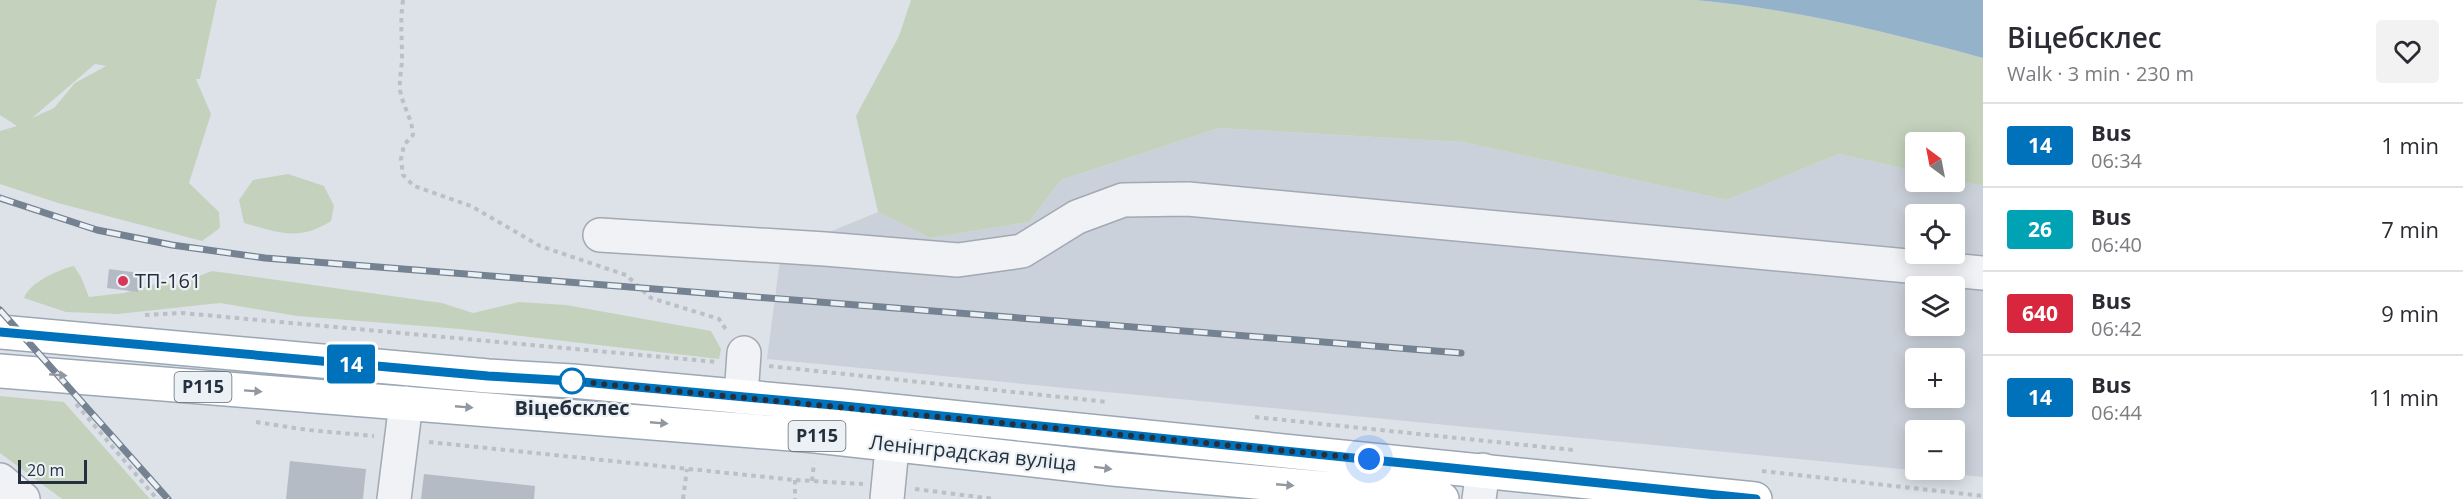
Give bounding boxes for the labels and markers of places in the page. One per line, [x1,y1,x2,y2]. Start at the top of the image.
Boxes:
place label: ТП-161 [135,267,201,294]
marker: ТП-161 [116,274,130,288]
marker: Віцебсклес [559,368,585,394]
place label: Віцебсклес [514,394,630,421]

